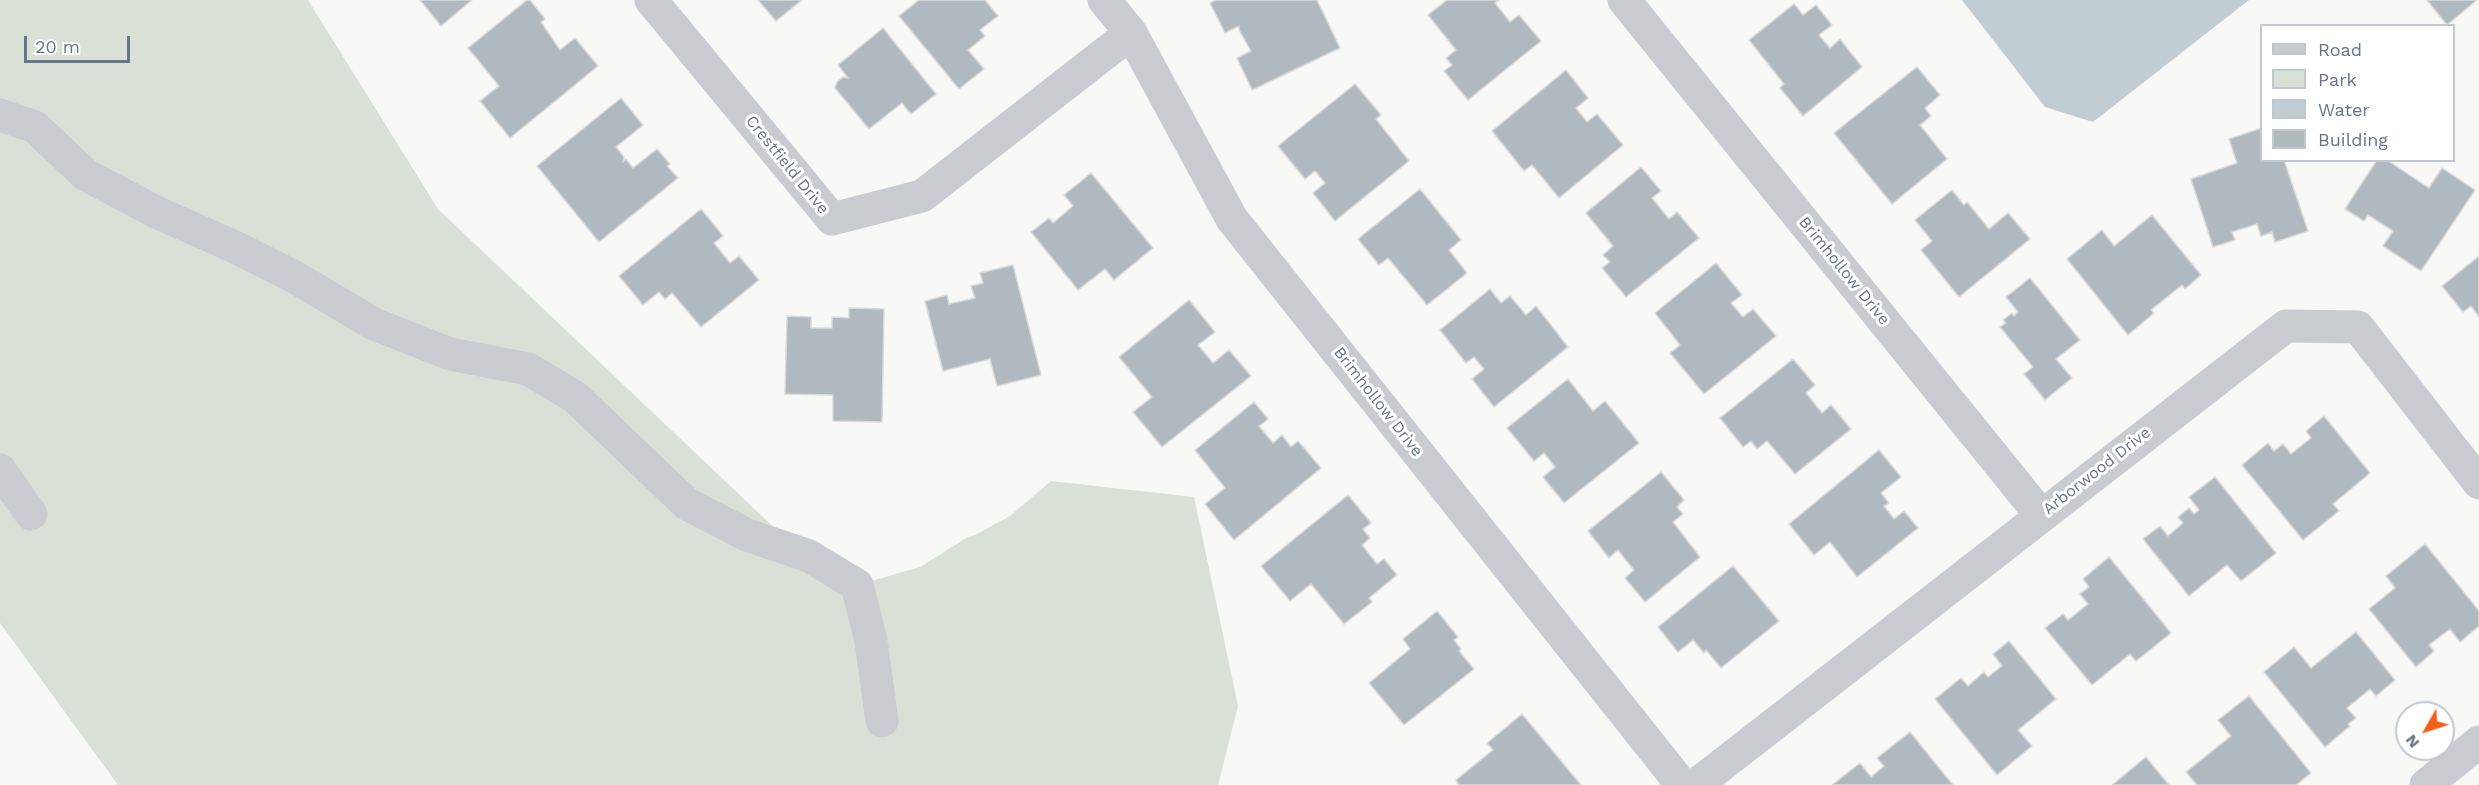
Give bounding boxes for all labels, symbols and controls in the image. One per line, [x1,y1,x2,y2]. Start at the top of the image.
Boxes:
scale bar [27,24,134,62]
legend [2260,24,2455,162]
text: 20 m [35,36,80,57]
text: Road [2318,39,2362,60]
text: Park [2318,69,2357,90]
text: Water [2318,99,2370,120]
street label: Crestfield Drive [741,112,833,218]
text: Building [2318,129,2388,150]
street label: Brimhollow Drive [1794,213,1894,329]
street label: Brimhollow Drive [1329,343,1427,461]
street label: Arborwood Drive [2040,423,2154,519]
north arrow [2395,701,2455,761]
text: N [2401,731,2423,752]

